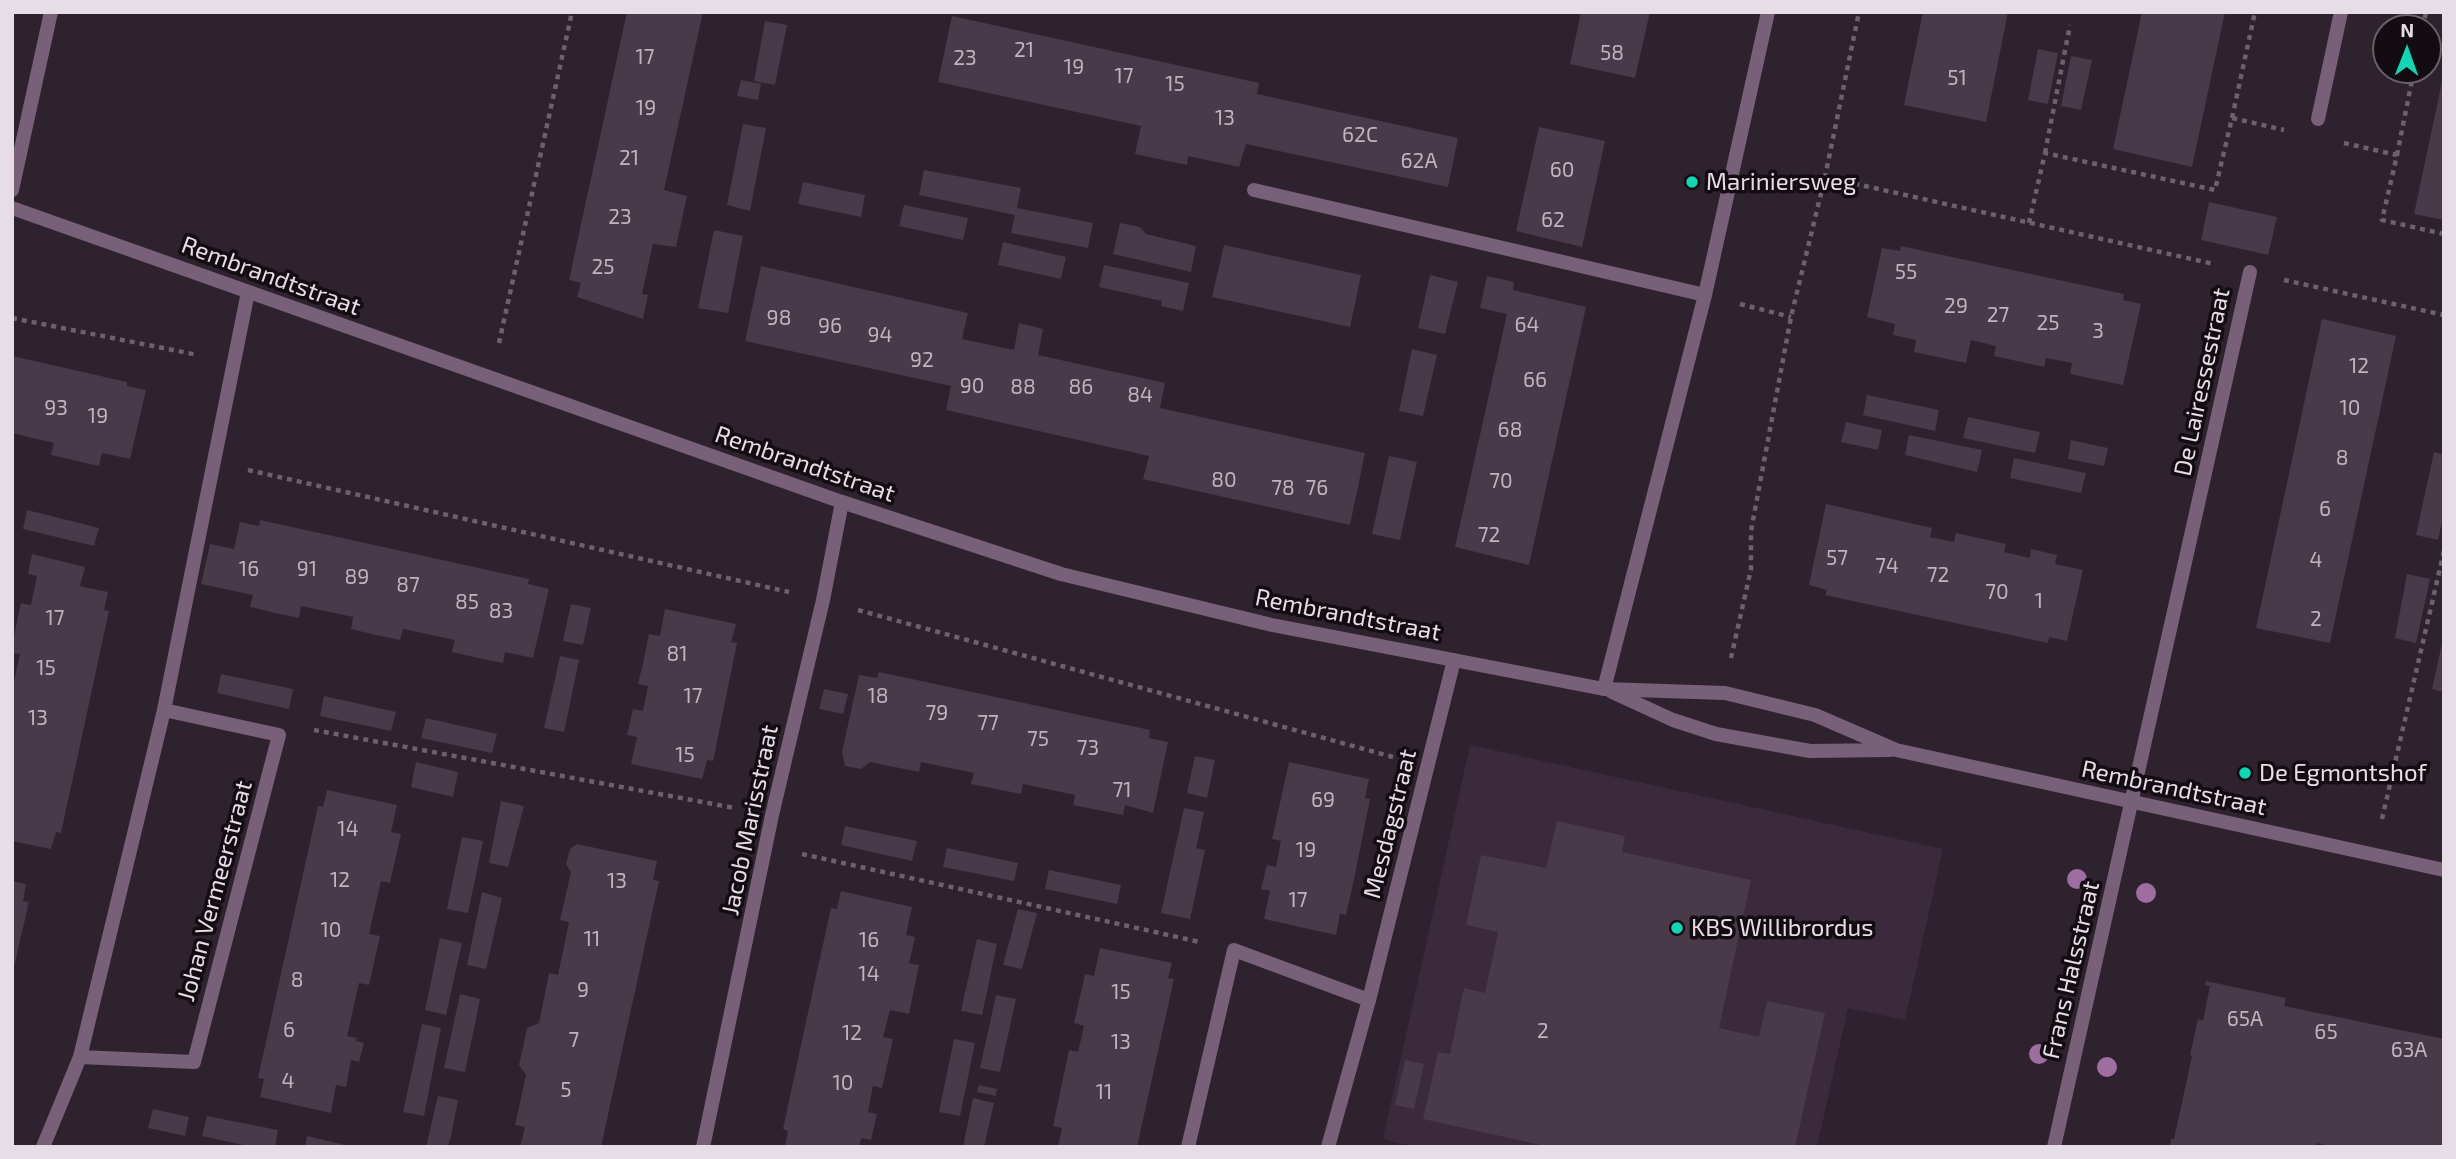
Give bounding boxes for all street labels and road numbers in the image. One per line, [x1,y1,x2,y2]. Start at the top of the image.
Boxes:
street label: Rembrandtstraat [178,230,364,322]
street label: De Lairessestraat [2168,285,2236,479]
street label: Rembrandtstraat [711,420,899,508]
street label: Rembrandtstraat [1253,583,1443,647]
street label: Jacob Marisstraat [716,722,784,918]
street label: Mesdagstraat [1358,746,1422,902]
street label: Rembrandtstraat [2079,754,2269,822]
street label: Johan Vermeerstraat [172,777,258,1005]
street label: Frans Halsstraat [2037,878,2105,1062]

